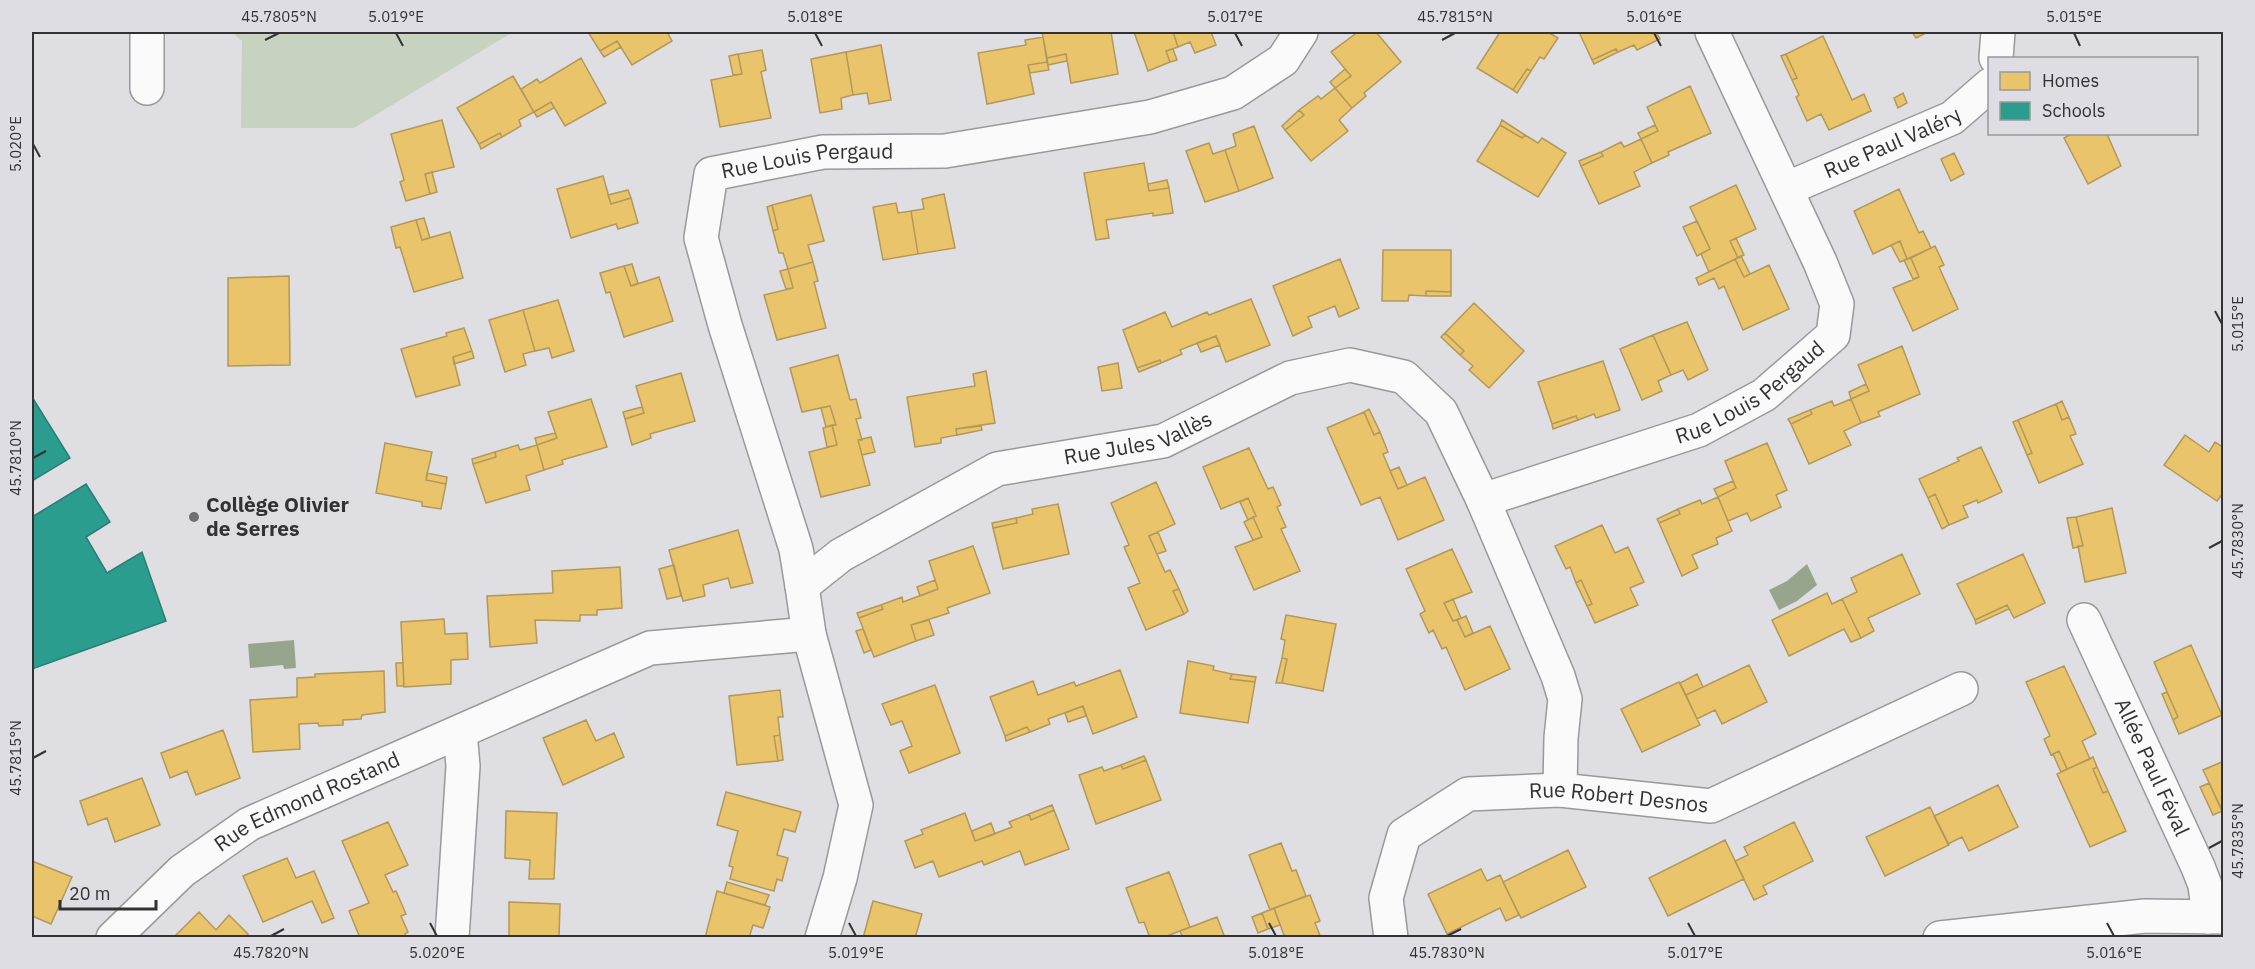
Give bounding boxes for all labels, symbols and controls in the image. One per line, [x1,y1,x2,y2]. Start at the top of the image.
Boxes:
text: 45.7805°N [241,7,317,26]
text: 5.019°E [368,7,424,26]
text: 5.018°E [787,7,843,26]
text: 5.017°E [1207,7,1263,26]
text: 45.7815°N [1417,7,1493,26]
text: 5.016°E [1626,7,1682,26]
text: 5.015°E [2046,7,2102,26]
legend [1988,57,2198,135]
text: Homes [2042,69,2099,92]
text: Schools [2042,99,2106,122]
street label: Rue Paul Valéry [1819,100,1968,184]
text: 5.020°E [6,116,25,172]
street label: Rue Louis Pergaud [719,136,893,185]
text: 5.015°E [2228,296,2247,352]
street label: Rue Louis Pergaud [1672,334,1830,450]
street label: Rue Jules Vallès [1062,404,1216,470]
text: 45.7810°N [6,420,25,496]
place label: Collège Olivier de Serres [206,490,350,542]
text: 45.7830°N [2228,503,2247,579]
marker: Collège Olivier de Serres [187,510,201,524]
street label: Allée Paul Féval [2109,693,2197,840]
text: 45.7815°N [6,720,25,796]
street label: Rue Edmond Rostand [208,745,404,857]
street label: Rue Robert Desnos [1528,774,1710,819]
text: 45.7835°N [2228,803,2247,879]
scale bar [60,873,156,911]
text: 20 m [69,882,111,905]
text: 45.7820°N [233,943,309,962]
text: 5.020°E [409,943,465,962]
text: 5.019°E [828,943,884,962]
text: 5.018°E [1248,943,1304,962]
text: 45.7830°N [1409,943,1485,962]
text: 5.017°E [1667,943,1723,962]
text: 5.016°E [2086,943,2142,962]

